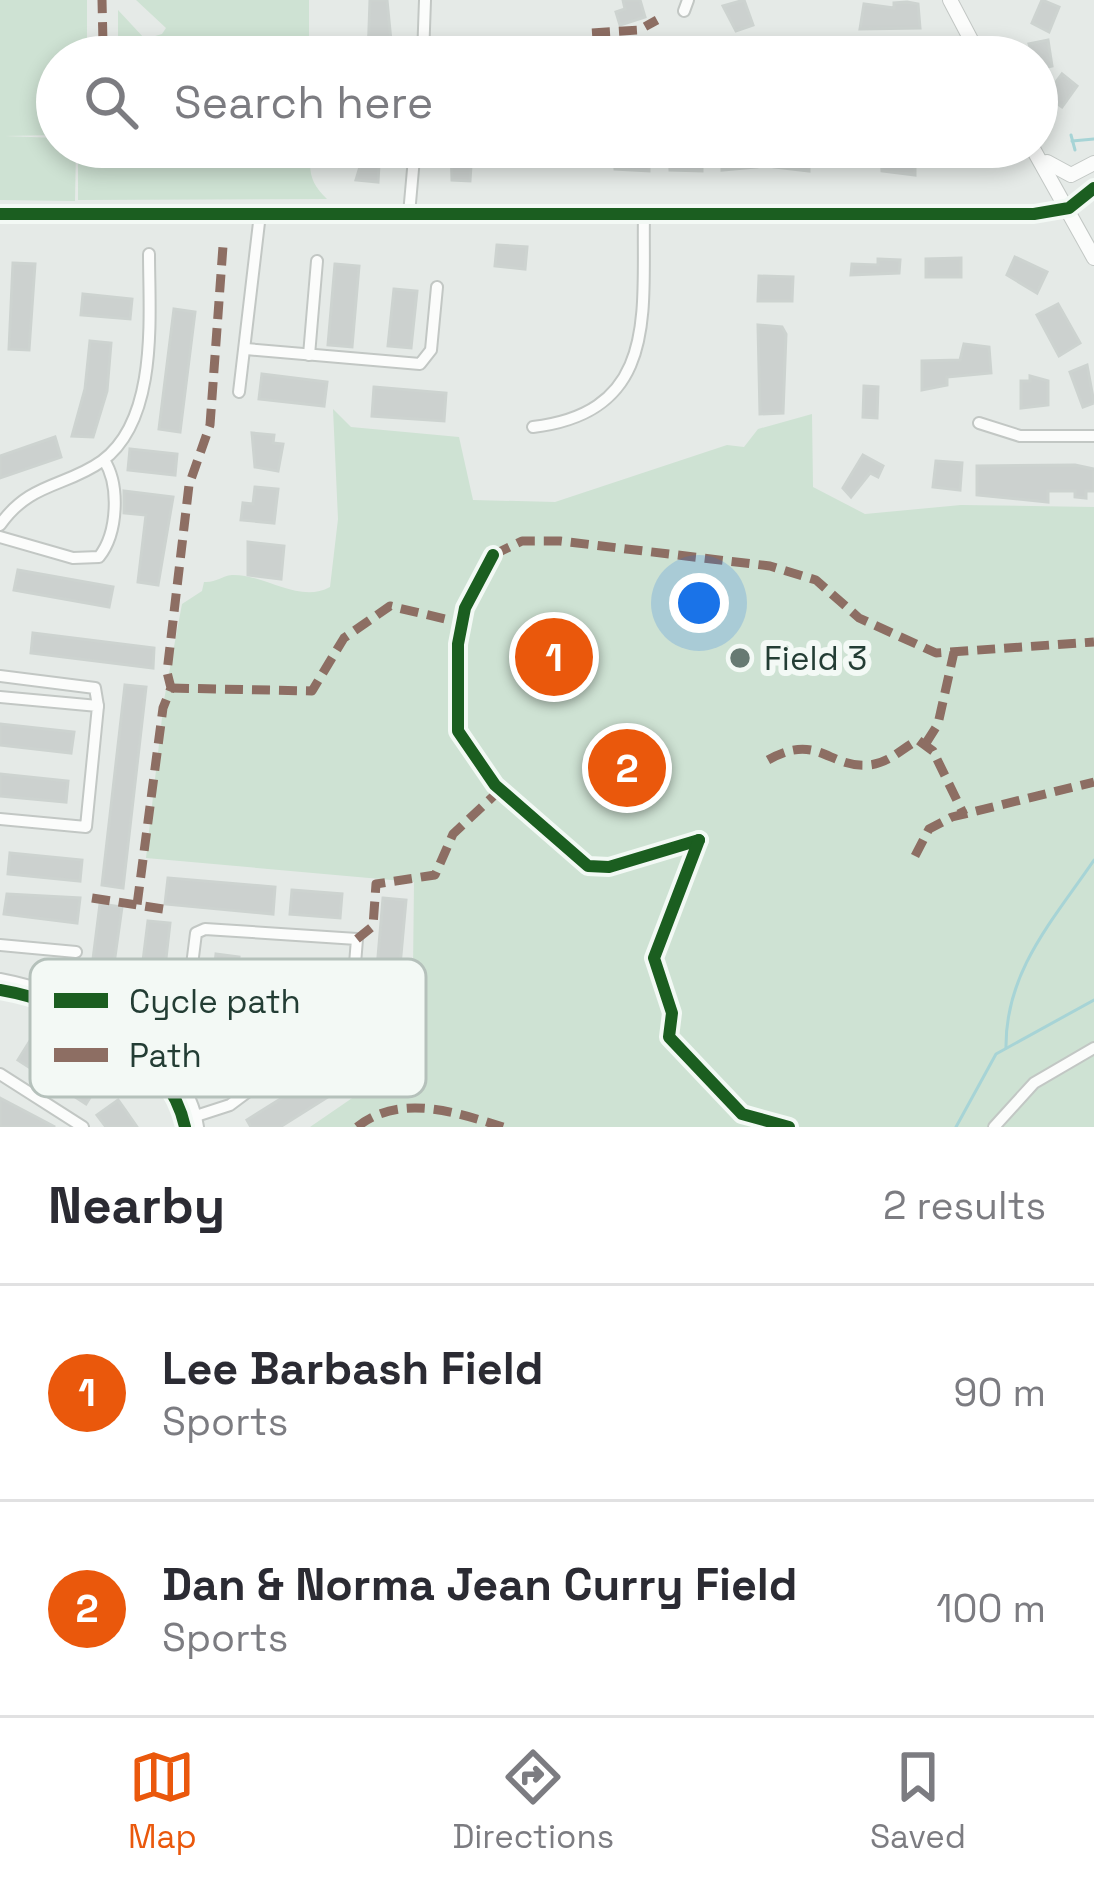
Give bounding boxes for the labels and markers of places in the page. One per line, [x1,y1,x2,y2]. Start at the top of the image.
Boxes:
pin: 1 [515,612,593,702]
place label: Field 3 [764,638,867,680]
marker: Field 3 [727,645,753,671]
pin: 2 [588,723,666,813]

